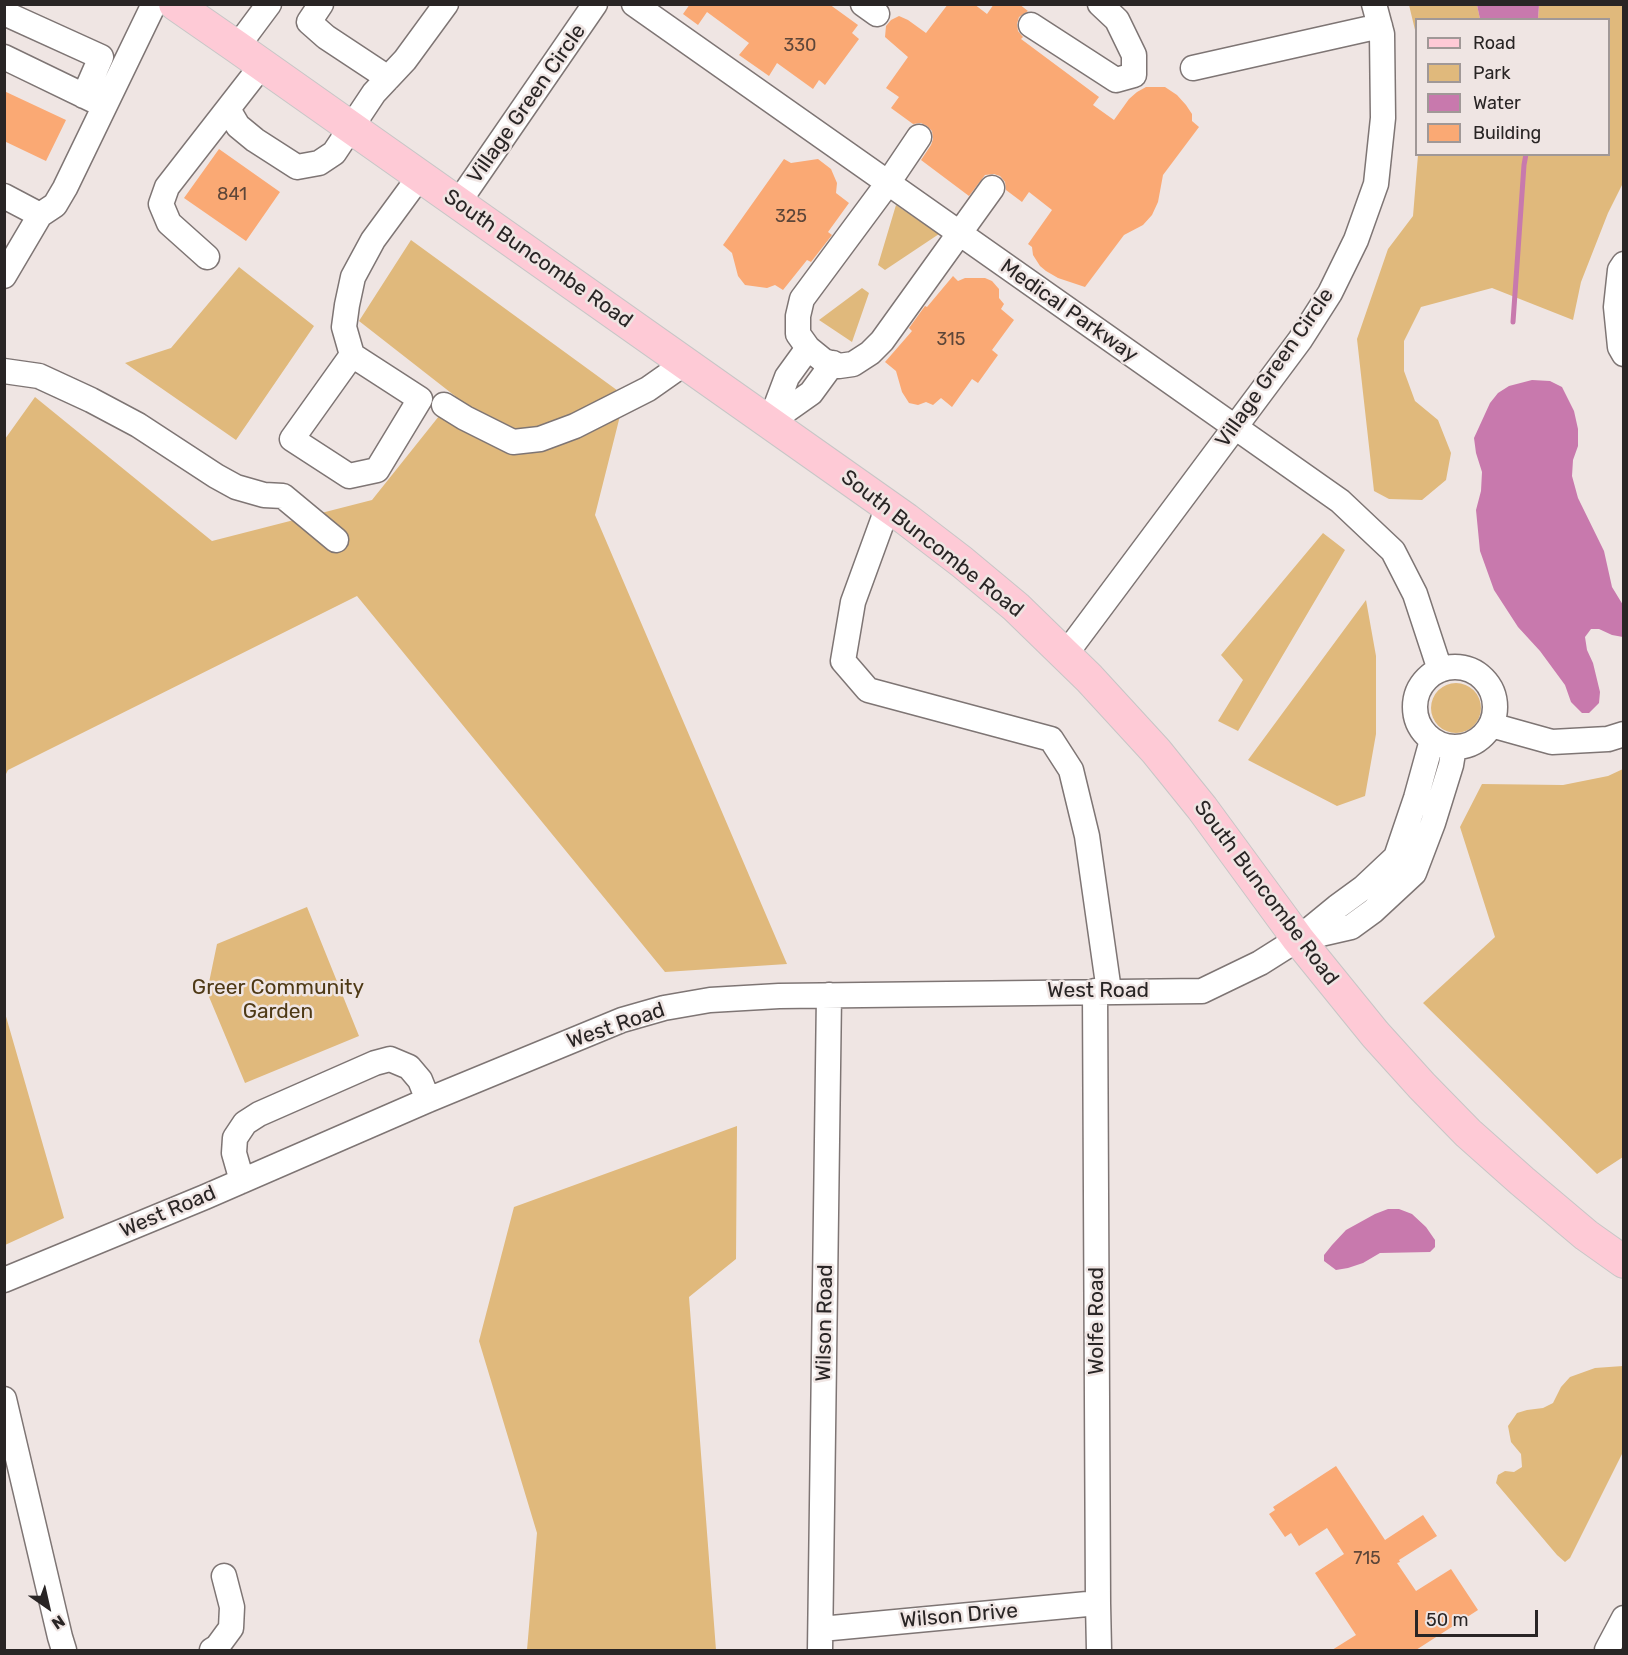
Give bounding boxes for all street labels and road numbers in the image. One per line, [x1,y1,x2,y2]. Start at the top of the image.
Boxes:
street label: Village Green Circle [463,19,591,189]
street label: South Buncombe Road [439,184,637,334]
street label: Medical Parkway [995,254,1143,368]
street label: Village Green Circle [1211,283,1339,453]
street label: South Buncombe Road [836,465,1028,623]
street label: South Buncombe Road [1188,796,1344,990]
street label: West Road [1047,978,1149,1004]
street label: West Road [564,997,668,1055]
street label: West Road [116,1180,220,1244]
street label: Wilson Road [811,1264,839,1382]
street label: Wolfe Road [1084,1267,1110,1375]
street label: Wilson Drive [899,1598,1019,1634]

